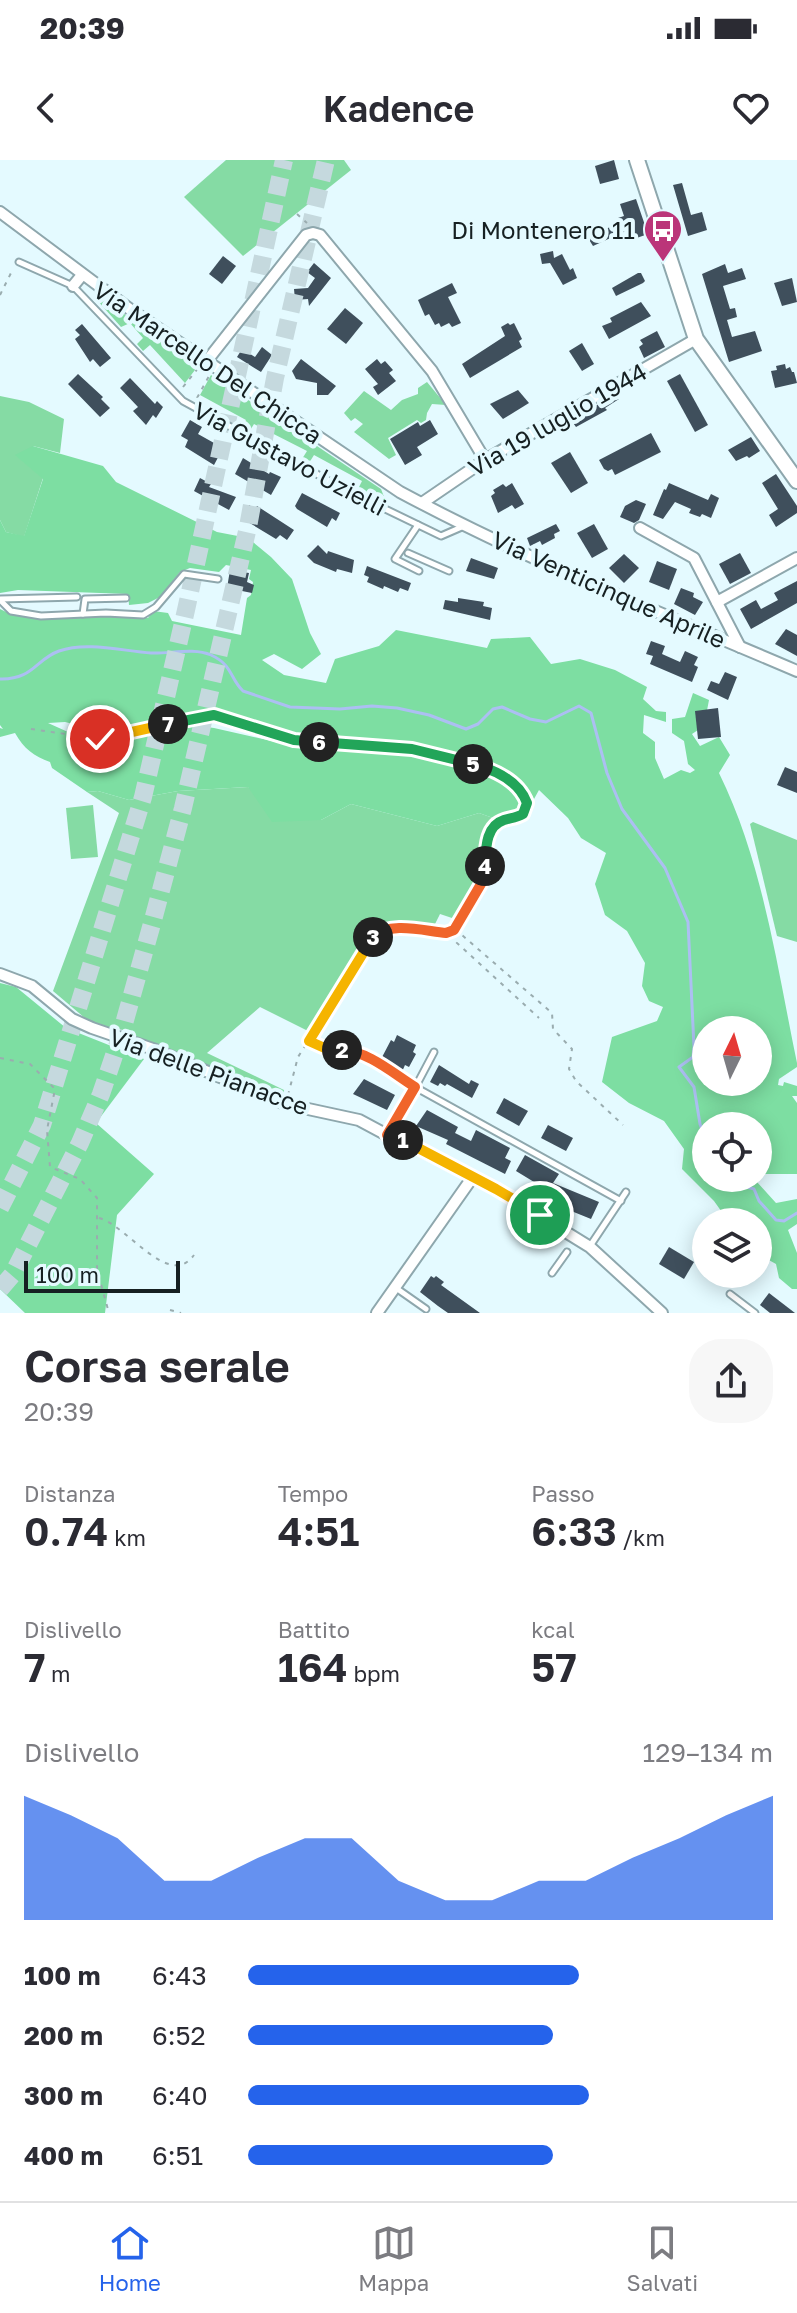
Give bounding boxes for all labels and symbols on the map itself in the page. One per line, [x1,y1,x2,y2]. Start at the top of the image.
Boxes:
bus stop icon: Di Montenero 11 [642,208,684,263]
place label: Di Montenero 11 [451,215,635,244]
street label: Via Marcello Del Chicca [88,275,328,449]
street label: Via 19 luglio 1944 [463,356,651,482]
street label: Via Gustavo Uzielli [189,395,391,521]
street label: Via Venticinque Aprile [488,524,730,654]
pin: 7 [148,704,188,744]
pin [66,705,134,773]
pin: 6 [299,722,339,762]
pin: 5 [453,744,493,784]
pin: 4 [465,846,505,886]
pin: 3 [353,917,393,957]
north arrow [692,1016,772,1096]
street label: Via delle Pianacce [105,1021,313,1121]
pin: 2 [322,1030,362,1070]
pin: 1 [383,1120,423,1160]
pin [506,1181,574,1249]
scale bar [24,1257,180,1293]

